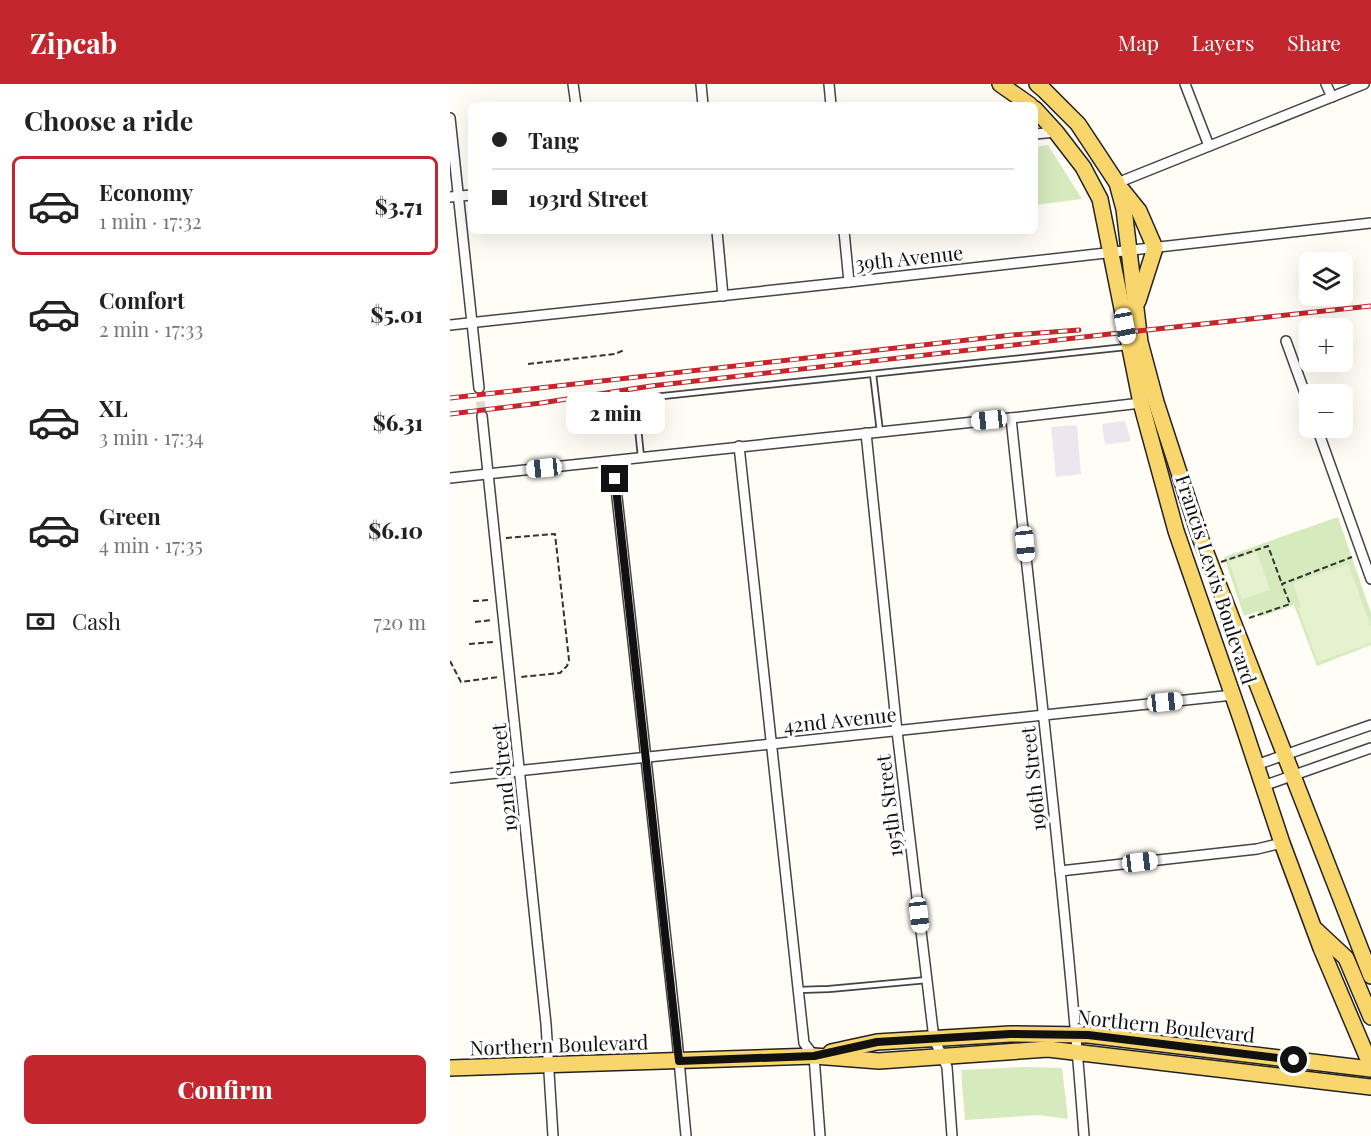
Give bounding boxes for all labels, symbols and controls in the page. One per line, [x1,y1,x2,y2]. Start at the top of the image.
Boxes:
text: Zipcab [30,24,117,61]
text: Map [1118,28,1159,56]
text: Layers [1192,28,1254,56]
text: Share [1287,28,1341,56]
text: Choose a ride [24,102,193,138]
text: Tang [528,125,579,155]
text: Economy [99,177,193,207]
icon: car [27,179,81,233]
text: 193rd Street [528,183,648,213]
text: $3.71 [375,191,423,221]
text: 1 min · 17:32 [99,207,202,234]
street label: 39th Avenue [854,238,964,276]
map controls [1299,252,1353,438]
button: layers [1299,252,1353,306]
text: Comfort [99,285,185,315]
icon: car [27,287,81,341]
text: $5.01 [370,299,423,329]
car [1113,307,1137,345]
text: 2 min · 17:33 [99,315,203,342]
button: + [1299,318,1353,372]
button: − [1299,384,1353,438]
callout: 2 min [566,392,664,434]
text: XL [99,393,128,423]
icon: car [27,395,81,449]
text: 2 min [589,399,642,426]
text: $6.31 [373,407,423,437]
car [970,409,1008,431]
text: 3 min · 17:34 [99,423,204,450]
car [525,457,563,479]
route end [601,465,628,492]
street label: Francis Lewis Boulevard [1170,471,1264,688]
text: Green [99,501,161,531]
icon: car [27,503,81,557]
text: $6.10 [368,515,423,545]
car [1014,525,1036,563]
text: 4 min · 17:35 [99,531,203,558]
icon: cash [24,605,57,638]
text: Cash [72,606,121,636]
text: 720 m [374,608,426,635]
car [1146,691,1184,713]
street label: 42nd Avenue [782,700,898,738]
street label: 192nd Street [484,721,522,834]
street label: 196th Street [1013,724,1051,833]
street label: 195th Street [868,752,908,859]
car [1121,851,1159,873]
car [908,896,930,934]
street label: Northern Boulevard [1076,1002,1257,1048]
street label: Northern Boulevard [469,1027,649,1061]
route start [1280,1046,1307,1073]
button: Confirm [24,1055,426,1124]

